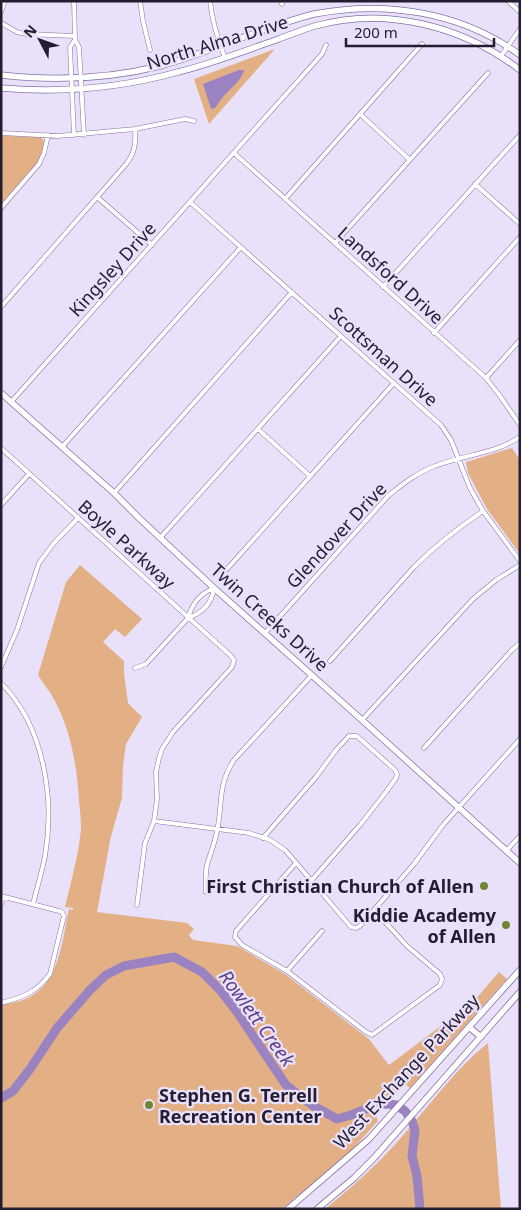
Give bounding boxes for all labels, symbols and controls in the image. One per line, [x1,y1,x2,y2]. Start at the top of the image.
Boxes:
street label: North Alma Drive [143,9,291,75]
north arrow [15,15,65,65]
scale bar [346,15,494,47]
text: N [19,21,41,42]
text: 200 m [354,22,398,42]
street label: Kingsley Drive [63,217,161,321]
street label: Landsford Drive [333,221,449,329]
street label: Scottsman Drive [325,301,443,411]
street label: Glendover Drive [281,477,391,593]
street label: Boyle Parkway [74,494,181,594]
street label: Twin Creeks Drive [206,558,334,676]
place label: First Christian Church of Allen [206,874,474,898]
marker: First Christian Church of Allen [478,880,490,892]
place label: Kiddie Academy of Allen [353,903,497,948]
marker: Kiddie Academy of Allen [500,919,512,931]
water label: Rowlett Creek [213,964,301,1072]
street label: West Exchange Parkway [328,988,485,1154]
place label: Stephen G. Terrell Recreation Center [159,1083,322,1128]
marker: Stephen G. Terrell Recreation Center [143,1099,155,1111]

